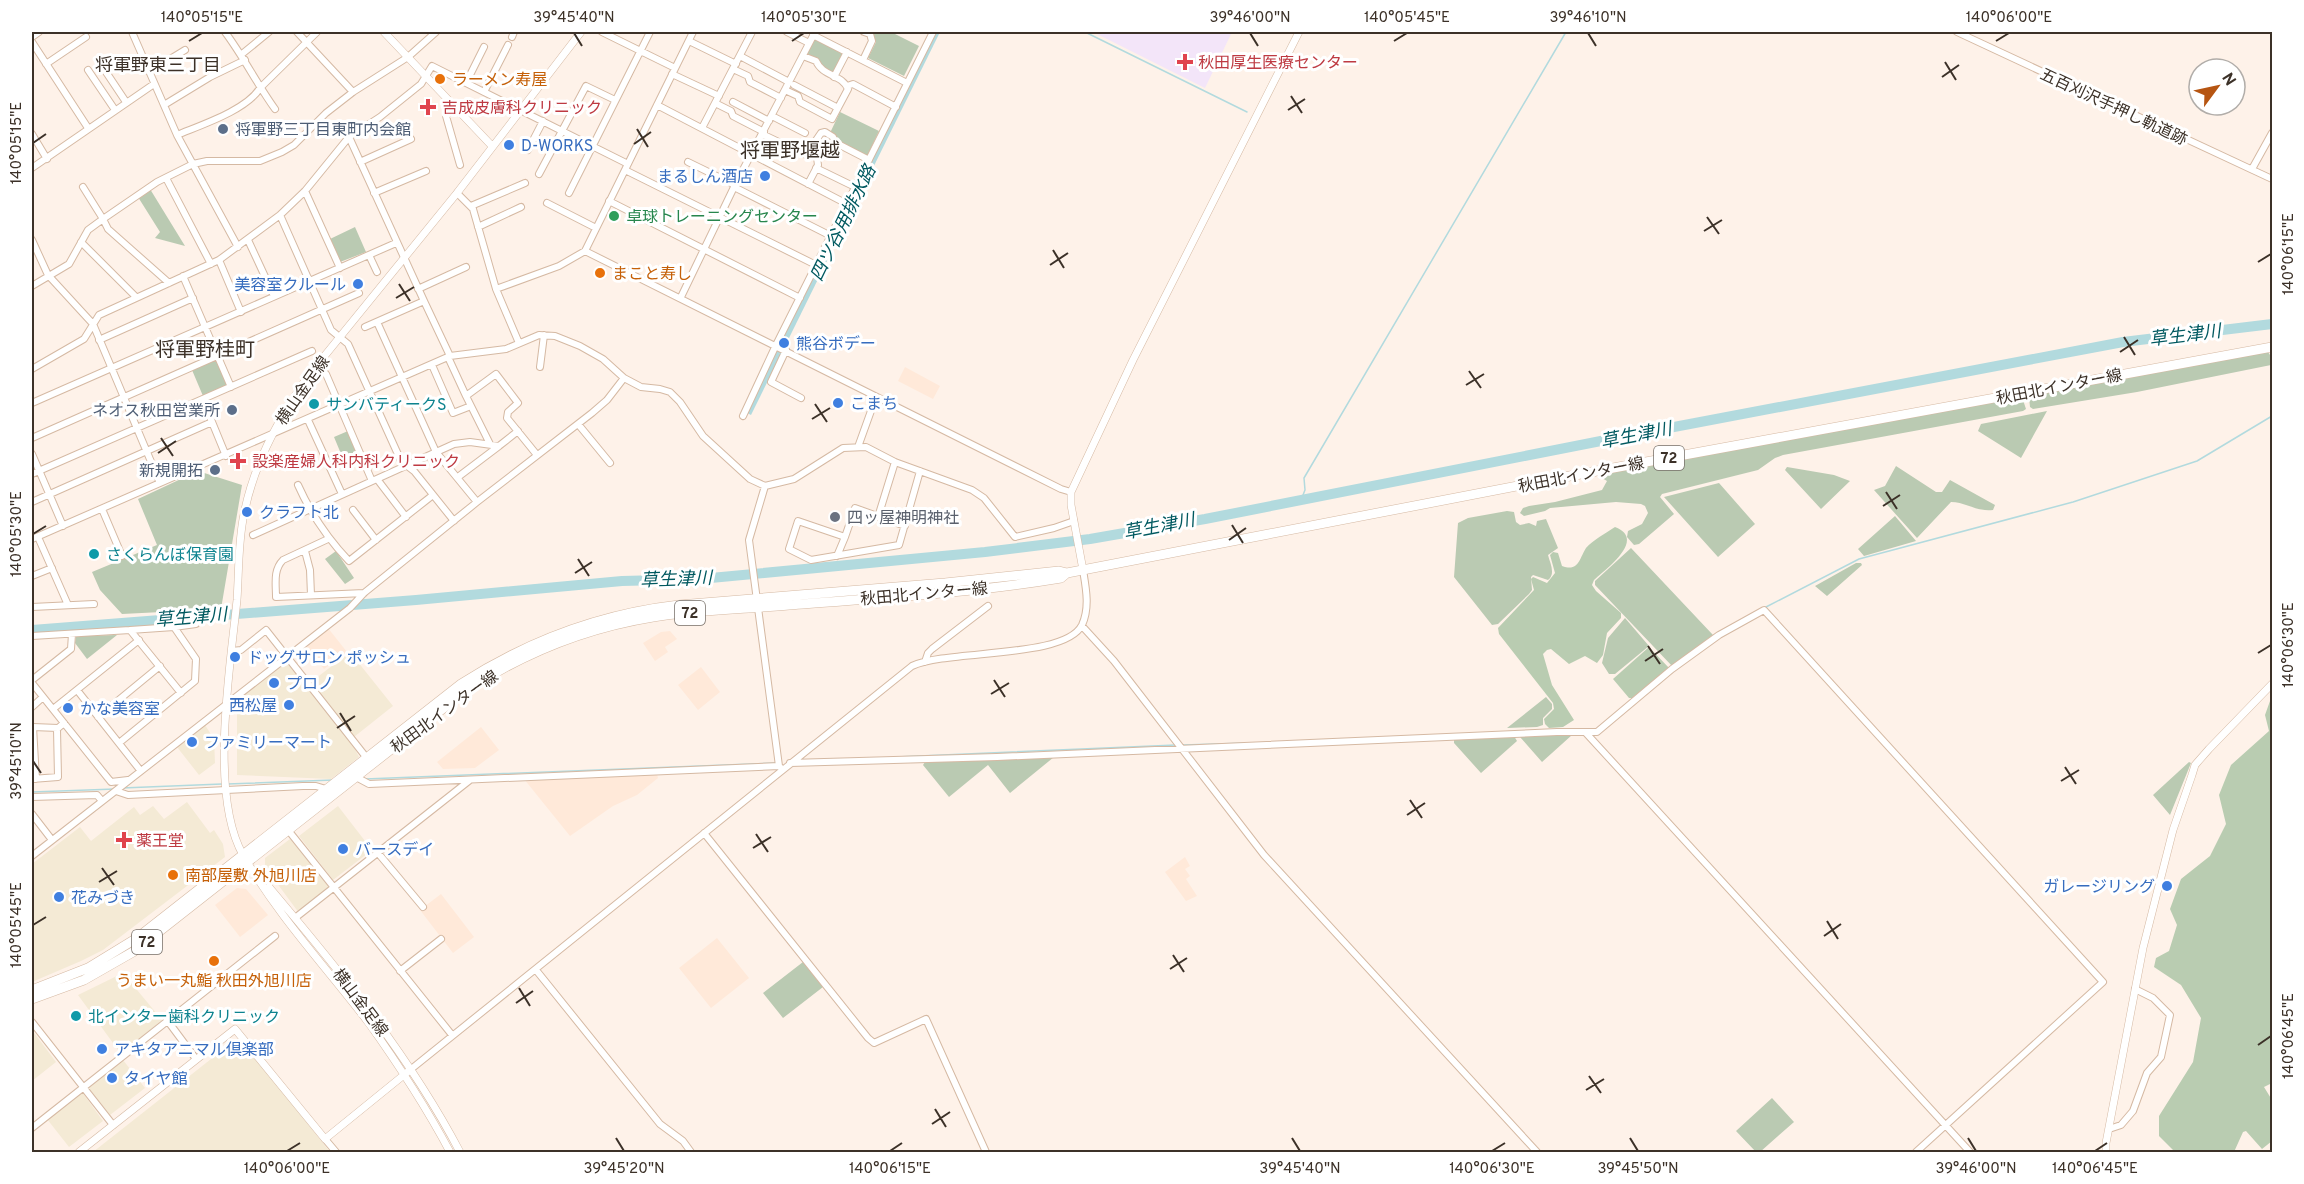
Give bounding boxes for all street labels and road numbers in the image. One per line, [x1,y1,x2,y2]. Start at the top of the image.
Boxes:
street label: 五百刈沢手押し軌道跡 [2036,65,2190,151]
street label: 横山金足線 [272,353,335,430]
street label: 秋田北インター線 [1995,366,2124,410]
road number: 72 [1654,446,1684,470]
street label: 秋田北インター線 [1517,454,1646,498]
street label: 秋田北インター線 [860,579,989,611]
road number: 72 [675,601,705,625]
street label: 秋田北インター線 [388,667,503,758]
road number: 72 [132,930,162,954]
street label: 横山金足線 [327,965,391,1041]

